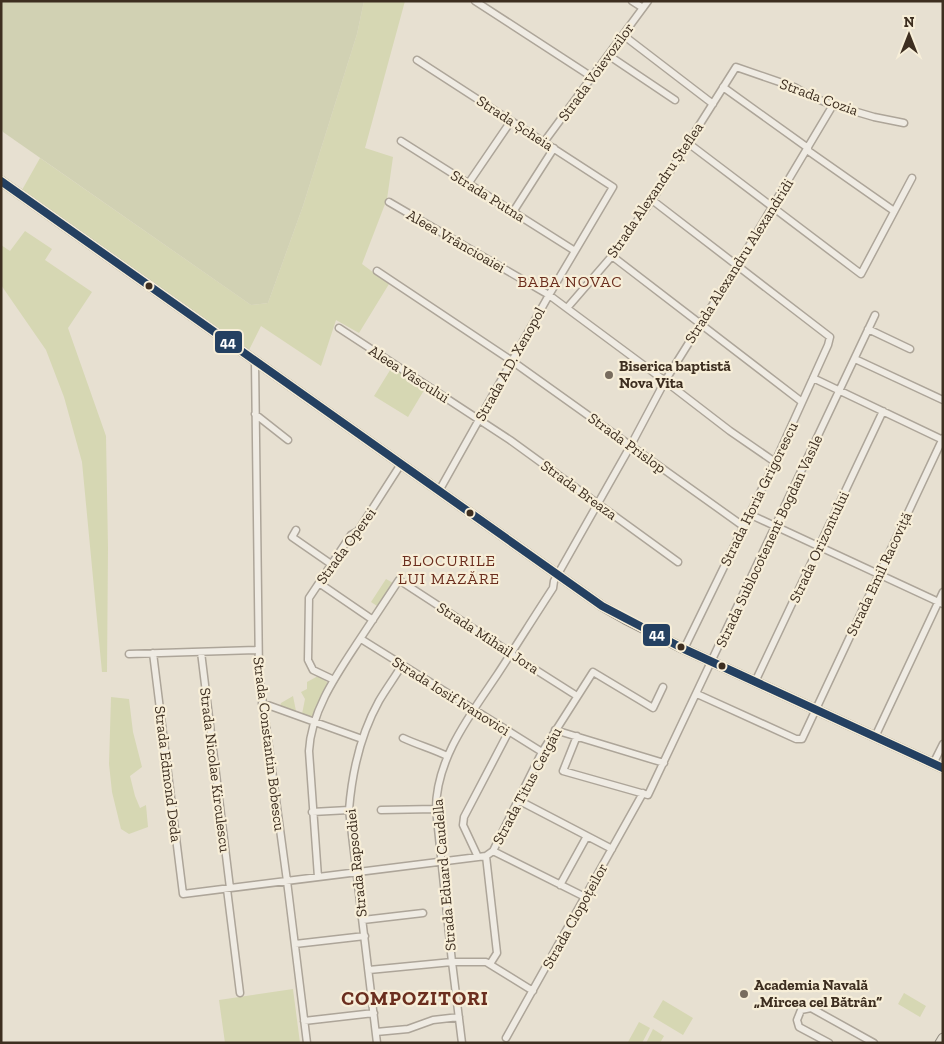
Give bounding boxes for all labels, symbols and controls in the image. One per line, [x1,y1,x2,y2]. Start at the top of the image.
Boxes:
north arrow [884,10,934,60]
text: N [904,14,915,31]
street label: Strada Voievozilor [554,19,638,125]
street label: Strada Cozia [777,75,861,119]
street label: Strada Șcheia [473,92,557,154]
street label: Strada Alexandru Șteflea [603,119,707,261]
street label: Strada Putna [447,166,529,226]
street label: Strada Alexandru Alexandridi [681,175,797,347]
street label: Aleea Vrâncioaiei [404,206,508,276]
district label: BABA NOVAC [518,272,622,291]
unlabelled marker [144,281,154,291]
street label: Strada A.D. Xenopol [471,304,549,424]
line badge: 44 [214,330,243,354]
text: 44 [220,334,236,351]
street label: Aleea Vâscului [365,341,453,407]
place label: Biserica baptistă Nova Vita [619,357,731,392]
marker: Biserica baptistă Nova Vita [603,369,615,381]
street label: Strada Prislop [585,409,669,477]
street label: Strada Horia Grigorescu [716,419,802,569]
street label: Strada Sublocotenent Bogdan Vasile [712,432,826,650]
street label: Strada Breaza [537,456,621,524]
street label: Strada Orizontului [785,488,853,606]
street label: Strada Operei [312,504,380,588]
unlabelled marker [465,508,475,518]
street label: Strada Emil Racoviță [842,509,916,639]
district label: BLOCURILE LUI MAZĂRE [398,551,500,588]
street label: Strada Mihail Jora [434,598,542,678]
line badge: 44 [642,623,671,647]
text: 44 [649,626,665,643]
unlabelled marker [676,642,686,652]
street label: Strada Iosif Ivanovici [389,653,513,739]
street label: Strada Constantin Bobescu [249,656,289,833]
unlabelled marker [717,661,727,671]
street label: Strada Nicolae Kirculescu [196,687,234,854]
street label: Strada Edmond Deda [151,705,185,843]
street label: Strada Titus Cergău [489,724,566,848]
street label: Strada Eduard Caudella [428,798,460,952]
street label: Strada Rapsodiei [341,808,371,918]
street label: Strada Clopoțeilor [538,860,612,972]
place label: Academia Navală „Mircea cel Bătrân” [754,976,882,1011]
district label: COMPOZITORI [341,986,489,1010]
marker: Academia Navală „Mircea cel Bătrân” [738,988,750,1000]

